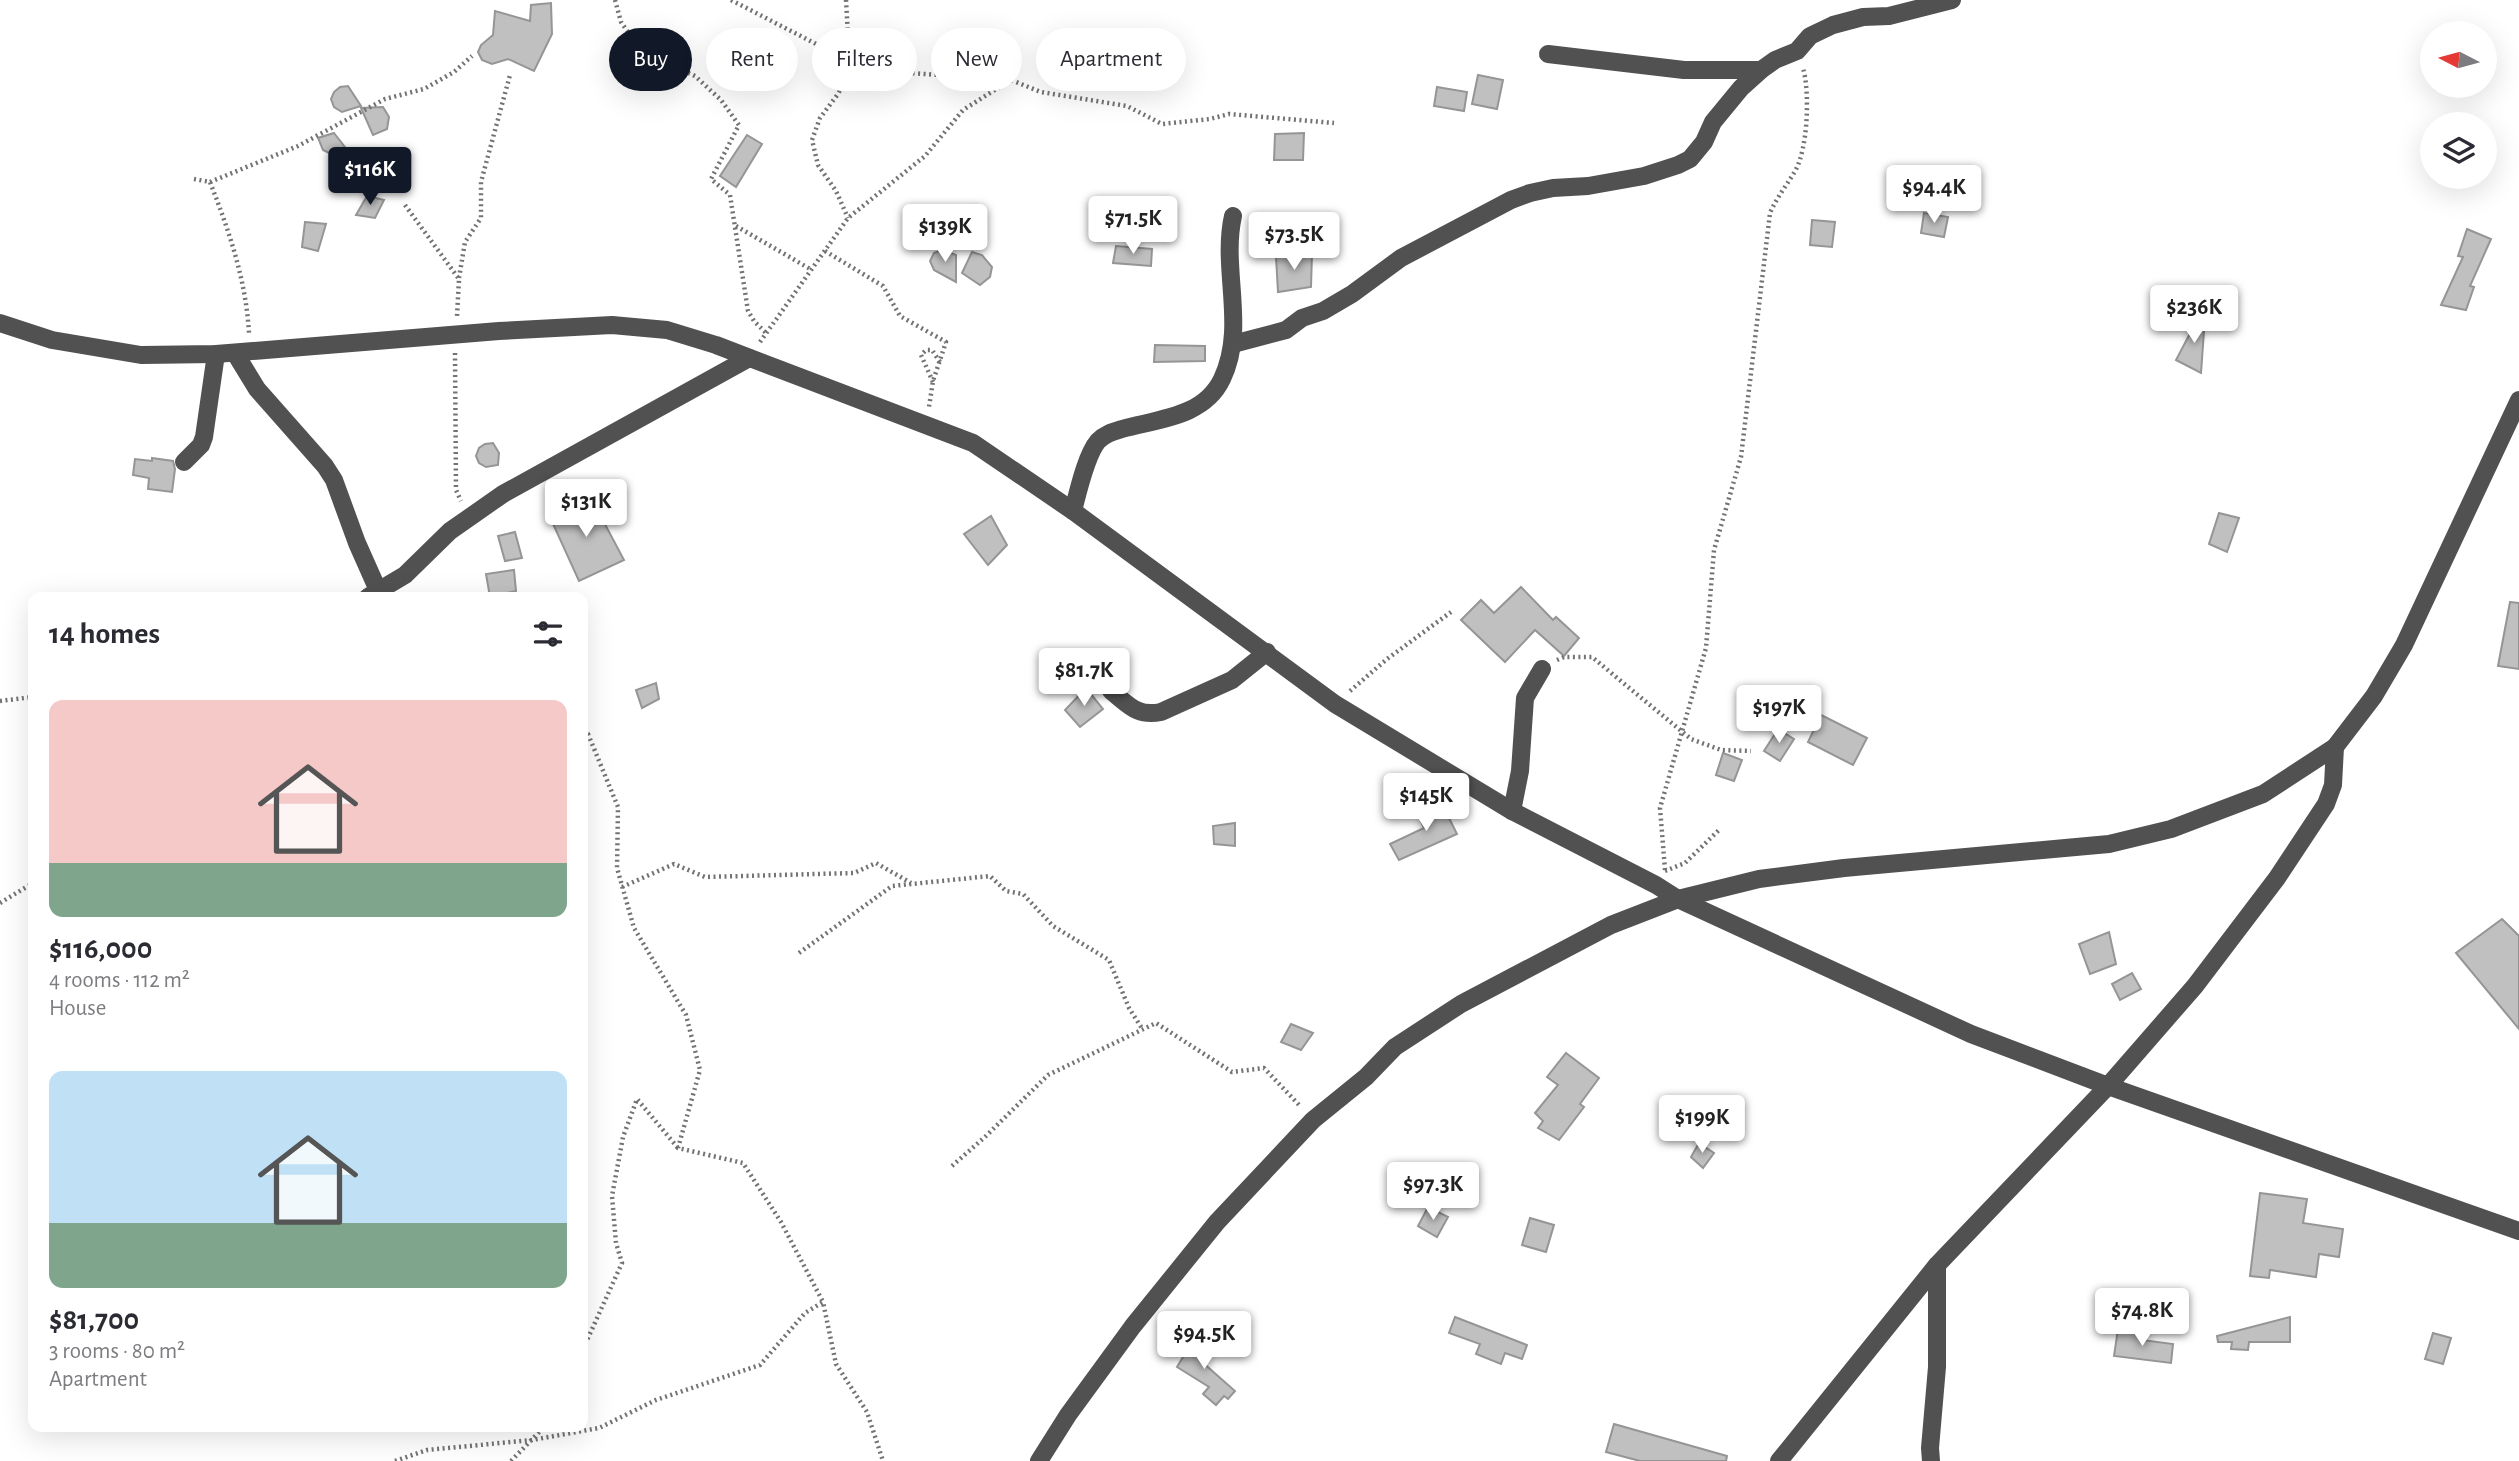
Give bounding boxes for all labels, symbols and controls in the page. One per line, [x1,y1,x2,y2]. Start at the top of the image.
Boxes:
north arrow [2420,21,2497,98]
map controls [2420,21,2497,189]
chip: Buy [609,28,692,91]
chip: Rent [706,28,798,91]
chip: Filters [812,28,917,91]
chip: New [931,28,1022,91]
chip: Apartment [1036,28,1186,91]
button: layers [2420,112,2497,189]
pin: $116K [321,148,419,207]
text: $116K [344,158,396,181]
pin: $94.4K [1877,166,1991,225]
text: $94.4K [1902,176,1966,199]
pin: $71.5K [1076,196,1190,256]
pin: $139K [896,204,994,264]
text: $71.5K [1104,207,1162,230]
pin: $73.5K [1237,212,1351,272]
text: $139K [918,215,972,238]
text: $73.5K [1265,223,1323,246]
pin: $236K [2145,286,2243,345]
text: $236K [2166,296,2222,319]
pin: $131K [537,480,635,539]
text: $131K [561,490,611,513]
icon: filters [529,615,567,653]
text: 14 homes [49,619,160,649]
pin: $81.7K [1027,648,1141,708]
text: $81.7K [1055,659,1113,682]
pin: $197K [1730,686,1828,745]
text: $197K [1752,696,1806,719]
icon: home [245,746,371,872]
pin: $145K [1377,774,1475,833]
text: $145K [1399,784,1453,807]
text: $116,000 [49,934,152,964]
text: 4 rooms · 112 m² [49,969,190,992]
text: House [49,997,106,1020]
pin: $199K [1653,1096,1751,1155]
text: $199K [1675,1106,1729,1129]
icon: home [245,1117,371,1243]
pin: $97.3K [1376,1162,1490,1222]
text: $97.3K [1403,1173,1463,1196]
pin: $74.8K [2085,1288,2199,1348]
text: $74.8K [2111,1299,2173,1322]
text: $81,700 [49,1305,139,1335]
pin: $94.5K [1147,1312,1261,1371]
text: $94.5K [1173,1322,1235,1345]
text: 3 rooms · 80 m² [49,1340,185,1363]
text: Apartment [49,1368,147,1391]

